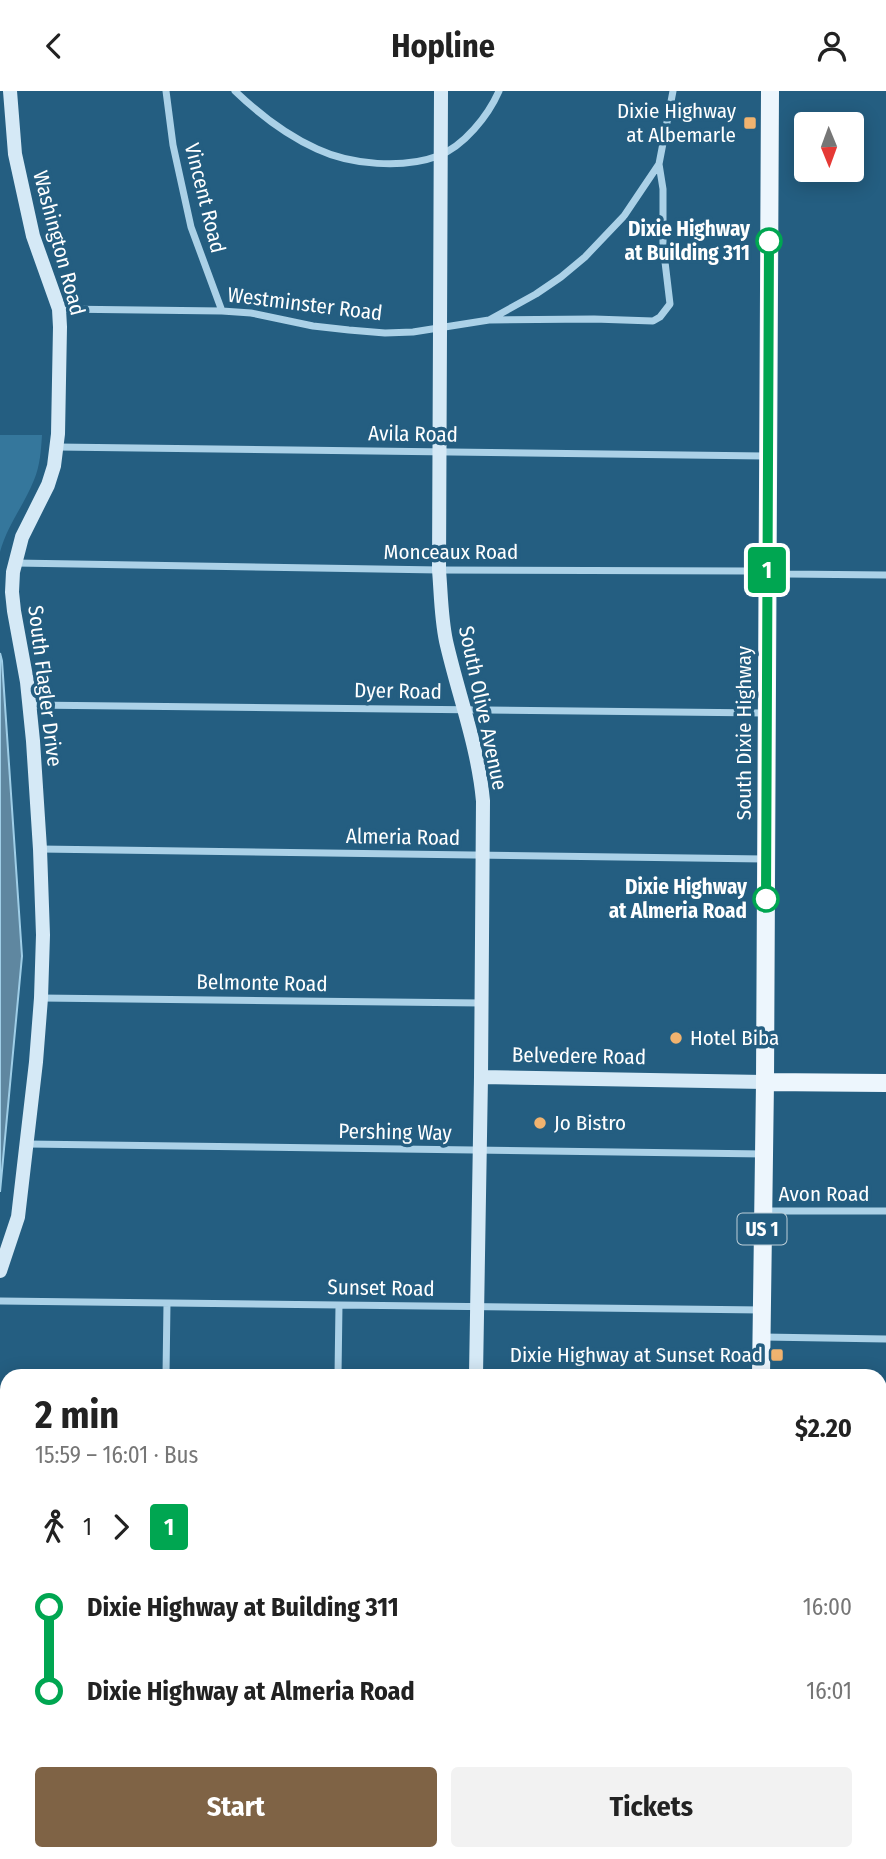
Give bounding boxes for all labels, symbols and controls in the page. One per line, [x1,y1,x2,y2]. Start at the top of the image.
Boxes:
icon: back [35,27,73,65]
text: Hopline [391,27,495,65]
icon: person [813,27,851,65]
place label: Dixie Highway at Albemarle [617,98,737,148]
north arrow [794,112,864,182]
map controls [794,112,864,182]
marker: Dixie Highway at Albemarle [742,115,758,131]
street label: Vincent Road [179,140,231,256]
street label: Washington Road [27,168,91,318]
place label: Dixie Highway at Building 311 [625,216,751,266]
marker: Dixie Highway at Building 311 [756,228,782,254]
street label: Westminster Road [226,282,384,326]
street label: Avila Road [368,420,458,448]
street label: Monceaux Road [384,539,518,565]
line badge: 1 [744,547,790,593]
text: 1 [762,556,772,584]
street label: South Flagler Drive [22,604,68,768]
street label: South Olive Avenue [453,624,513,792]
street label: South Dixie Highway [731,645,757,820]
street label: Dyer Road [354,677,442,705]
street label: Almeria Road [346,823,460,851]
place label: Dixie Highway at Almeria Road [609,874,748,924]
marker: Dixie Highway at Almeria Road [753,886,779,912]
street label: Belmonte Road [196,969,328,997]
place label: Hotel Biba [690,1025,779,1051]
marker: Hotel Biba [668,1030,684,1046]
street label: Belvedere Road [512,1042,646,1070]
place label: Jo Bistro [554,1110,626,1136]
marker: Jo Bistro [532,1115,548,1131]
street label: Pershing Way [338,1118,453,1146]
street label: Avon Road [779,1181,869,1207]
road number: US 1 [738,1213,786,1245]
street label: Sunset Road [327,1274,435,1302]
place label: Dixie Highway at Sunset Road [510,1342,763,1368]
marker: Dixie Highway at Sunset Road [769,1347,785,1363]
text: 2 min [35,1392,119,1438]
text: $2.20 [795,1413,852,1444]
text: 15:59 – 16:01 · Bus [35,1441,198,1469]
icon: walk [35,1508,73,1546]
icon: forward [102,1508,140,1546]
text: 1 [83,1513,92,1541]
text: 1 [164,1513,174,1541]
text: Dixie Highway at Building 311 [87,1592,399,1623]
text: 16:00 [803,1593,852,1621]
text: Dixie Highway at Almeria Road [87,1676,415,1707]
text: 16:01 [806,1677,852,1705]
button: Start [35,1767,437,1847]
button: Tickets [451,1767,852,1847]

